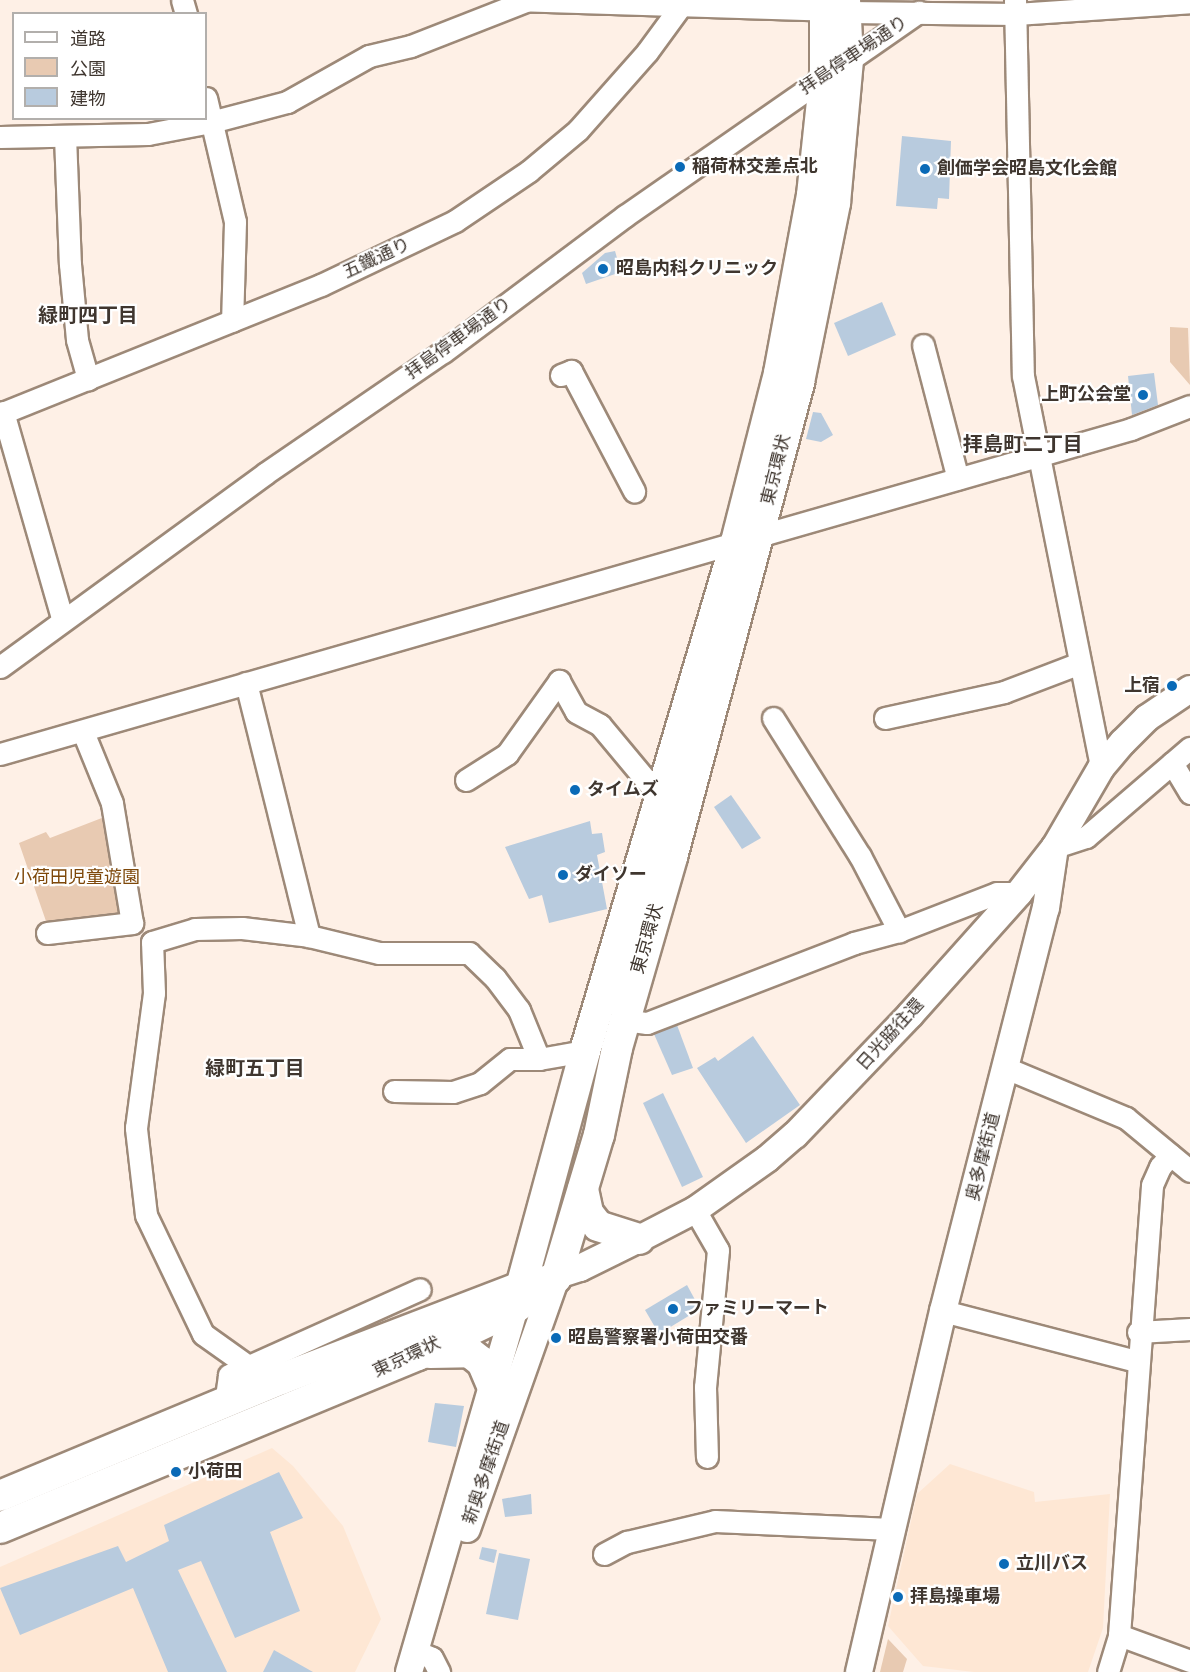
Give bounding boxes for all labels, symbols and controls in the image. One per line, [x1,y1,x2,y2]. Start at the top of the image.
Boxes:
legend [12,12,207,120]
street label: 拝島停車場通り [796,12,912,100]
text: 道路 [70,31,106,49]
text: 公園 [70,61,106,79]
text: 建物 [70,91,106,109]
place label: 稲荷林交差点北 [692,156,818,178]
place label: 創価学会昭島文化会館 [937,158,1117,180]
marker: 稲荷林交差点北 [673,160,687,174]
marker: 創価学会昭島文化会館 [918,162,932,176]
street label: 五鐵通り [340,234,414,284]
place label: 昭島内科クリニック [616,258,778,280]
marker: 昭島内科クリニック [594,260,612,278]
street label: 拝島停車場通り [402,293,516,385]
district label: 緑町四丁目 [38,304,138,328]
place label: 上町公会堂 [1041,384,1131,406]
marker: 上町公会堂 [1136,388,1150,402]
street label: 東京環状 [758,432,796,508]
district label: 拝島町二丁目 [963,433,1083,457]
place label: 上宿 [1124,675,1160,697]
marker: 上宿 [1165,679,1179,693]
place label: タイムズ [587,779,659,801]
marker: タイムズ [568,783,582,797]
place label: ダイソー [575,864,647,886]
park label: 小荷田児童遊園 [14,867,140,889]
marker: ダイソー [556,868,570,882]
street label: 東京環状 [628,901,668,977]
street label: 日光脇往還 [853,994,929,1076]
district label: 緑町五丁目 [205,1057,305,1081]
street label: 奥多摩街道 [963,1111,1005,1203]
place label: ファミリーマート [685,1298,829,1320]
marker: ファミリーマート [666,1302,680,1316]
place label: 昭島警察署小荷田交番 [568,1327,748,1349]
marker: 昭島警察署小荷田交番 [549,1331,563,1345]
street label: 東京環状 [370,1333,444,1383]
street label: 新奥多摩街道 [459,1418,515,1528]
place label: 小荷田 [188,1461,242,1483]
marker: 小荷田 [169,1465,183,1479]
place label: 立川バス [1016,1553,1088,1575]
marker: 立川バス [997,1557,1011,1571]
place label: 拝島操車場 [910,1586,1000,1608]
marker: 拝島操車場 [891,1590,905,1604]

